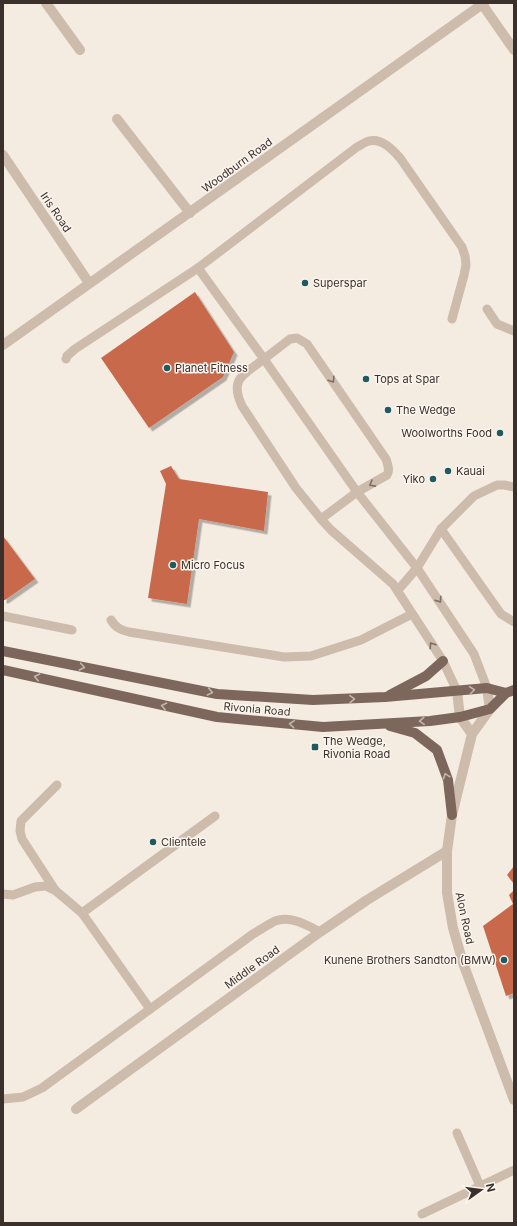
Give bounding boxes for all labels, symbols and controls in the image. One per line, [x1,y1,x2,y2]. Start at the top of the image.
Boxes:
street label: Woodburn Road [199,135,275,195]
street label: Iris Road [38,189,74,235]
place label: Superspar [313,276,367,290]
marker: Superspar [300,278,310,288]
place label: Planet Fitness [175,361,248,375]
marker: Planet Fitness [162,363,172,373]
place label: Tops at Spar [374,372,440,386]
marker: Tops at Spar [361,374,371,384]
one-way arrow [328,376,335,383]
place label: The Wedge [396,403,456,417]
marker: The Wedge [383,405,393,415]
place label: Woolworths Food [401,426,492,440]
marker: Woolworths Food [495,428,505,438]
place label: Kauai [456,464,485,478]
marker: Kauai [443,466,453,476]
place label: Yiko [403,472,425,486]
marker: Yiko [428,474,438,484]
one-way arrow [369,480,376,487]
place label: Micro Focus [181,558,245,572]
marker: Micro Focus [168,560,178,570]
one-way arrow [434,596,441,603]
one-way arrow [430,642,437,649]
one-way arrow [79,662,86,670]
one-way arrow [34,674,40,682]
one-way arrow [469,685,475,694]
one-way arrow [207,688,213,696]
one-way arrow [349,694,355,703]
street label: Rivonia Road [223,699,291,719]
one-way arrow [160,702,167,710]
one-way arrow [419,717,425,725]
one-way arrow [289,720,295,729]
place label: The Wedge, Rivonia Road [323,734,390,761]
marker: The Wedge, Rivonia Road [310,742,320,752]
one-way arrow [442,773,451,780]
place label: Clientele [161,835,206,849]
marker: Clientele [148,837,158,847]
street label: Alon Road [453,891,477,945]
street label: Middle Road [222,942,282,992]
place label: Kunene Brothers Sandton (BMW) [324,953,496,967]
marker: Kunene Brothers Sandton (BMW) [499,955,509,965]
north arrow [461,1170,501,1210]
text: N [483,1182,499,1193]

